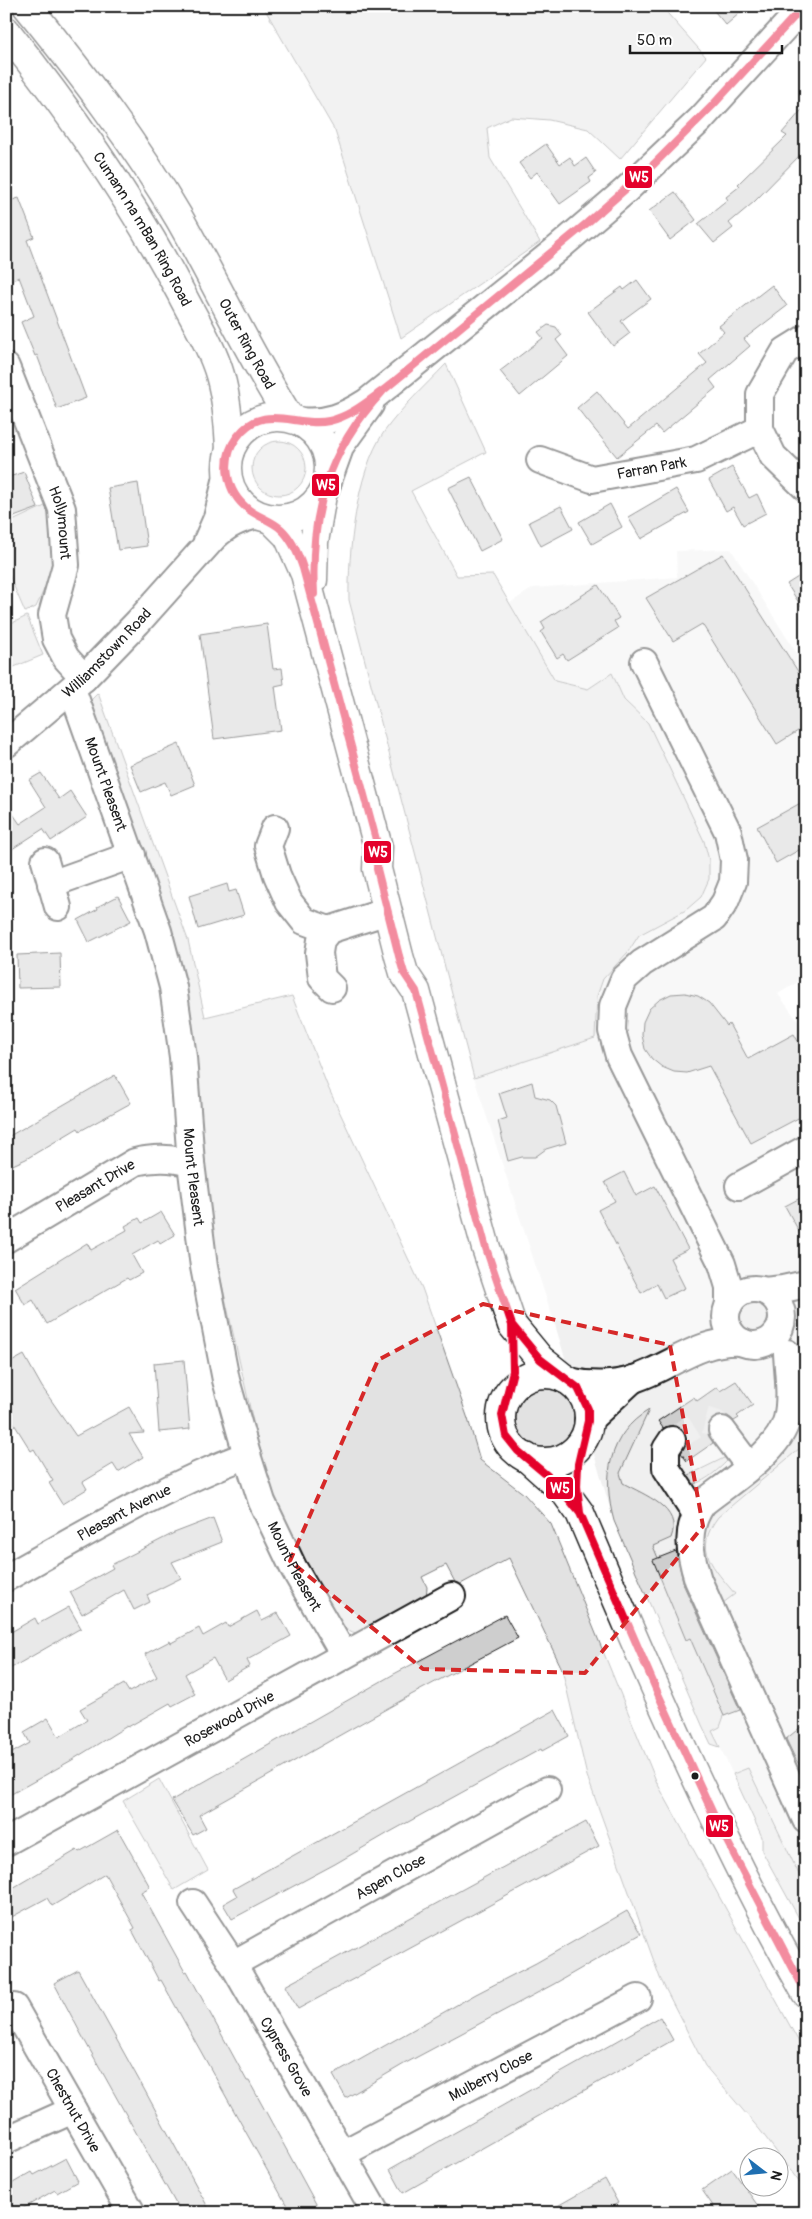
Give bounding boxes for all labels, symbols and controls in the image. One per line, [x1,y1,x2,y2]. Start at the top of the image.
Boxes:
scale bar [630,22,782,54]
text: 50 m [637,31,672,50]
street label: Cumann na mBan Ring Road [88,149,195,310]
line badge: W5 [624,165,653,189]
text: W5 [629,169,649,186]
street label: Outer Ring Road [214,295,279,393]
street label: Farran Park [615,453,689,484]
line badge: W5 [311,473,340,497]
text: W5 [316,477,336,494]
street label: Hollymount [44,483,75,561]
street label: Williamstown Road [59,604,156,702]
street label: Mount Pleasent [80,735,131,835]
line badge: W5 [363,840,392,864]
text: W5 [368,844,388,861]
street label: Mount Pleasent [178,1127,208,1228]
street label: Pleasant Drive [52,1155,139,1217]
line badge: W5 [545,1476,574,1500]
street label: Pleasant Avenue [74,1480,175,1546]
text: W5 [550,1480,570,1497]
street label: Mount Pleasent [263,1519,326,1615]
street label: Rosewood Drive [181,1687,278,1752]
unlabelled marker [690,1771,700,1781]
line badge: W5 [705,1814,734,1838]
text: W5 [709,1818,729,1835]
street label: Aspen Close [352,1850,430,1904]
street label: Cypress Grove [255,2014,317,2101]
street label: Mulberry Close [446,2046,537,2106]
street label: Chestnut Drive [41,2065,105,2156]
north arrow [740,2146,790,2196]
text: N [767,2169,785,2182]

